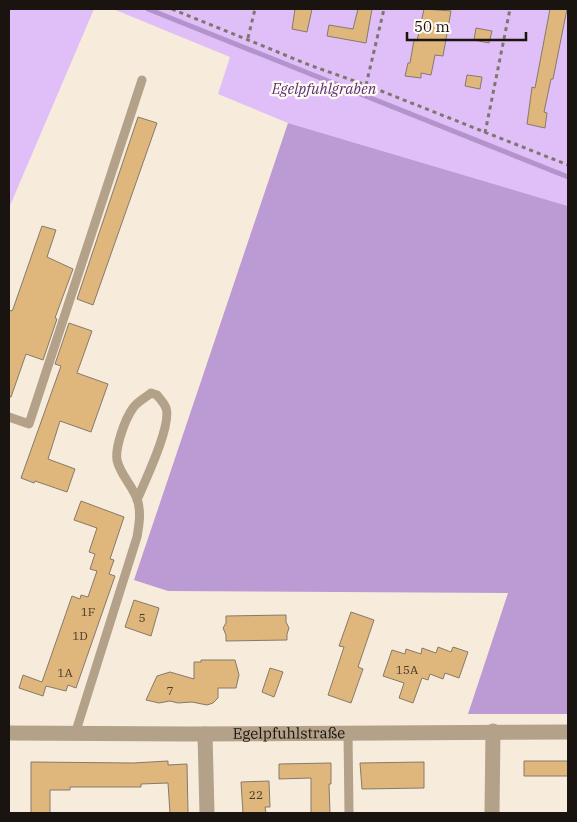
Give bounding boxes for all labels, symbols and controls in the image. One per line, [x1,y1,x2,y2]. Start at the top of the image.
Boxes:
scale bar [407,10,526,42]
text: 50 m [414,17,450,36]
park label: Egelpfuhlgraben [271,79,377,98]
house number: 1F [81,604,95,619]
house number: 5 [138,610,146,625]
house number: 1D [72,628,88,643]
house number: 15A [396,662,419,677]
house number: 1A [57,665,73,680]
house number: 7 [166,683,174,698]
street label: Egelpfuhlstraße [233,723,345,743]
house number: 22 [249,787,263,802]

